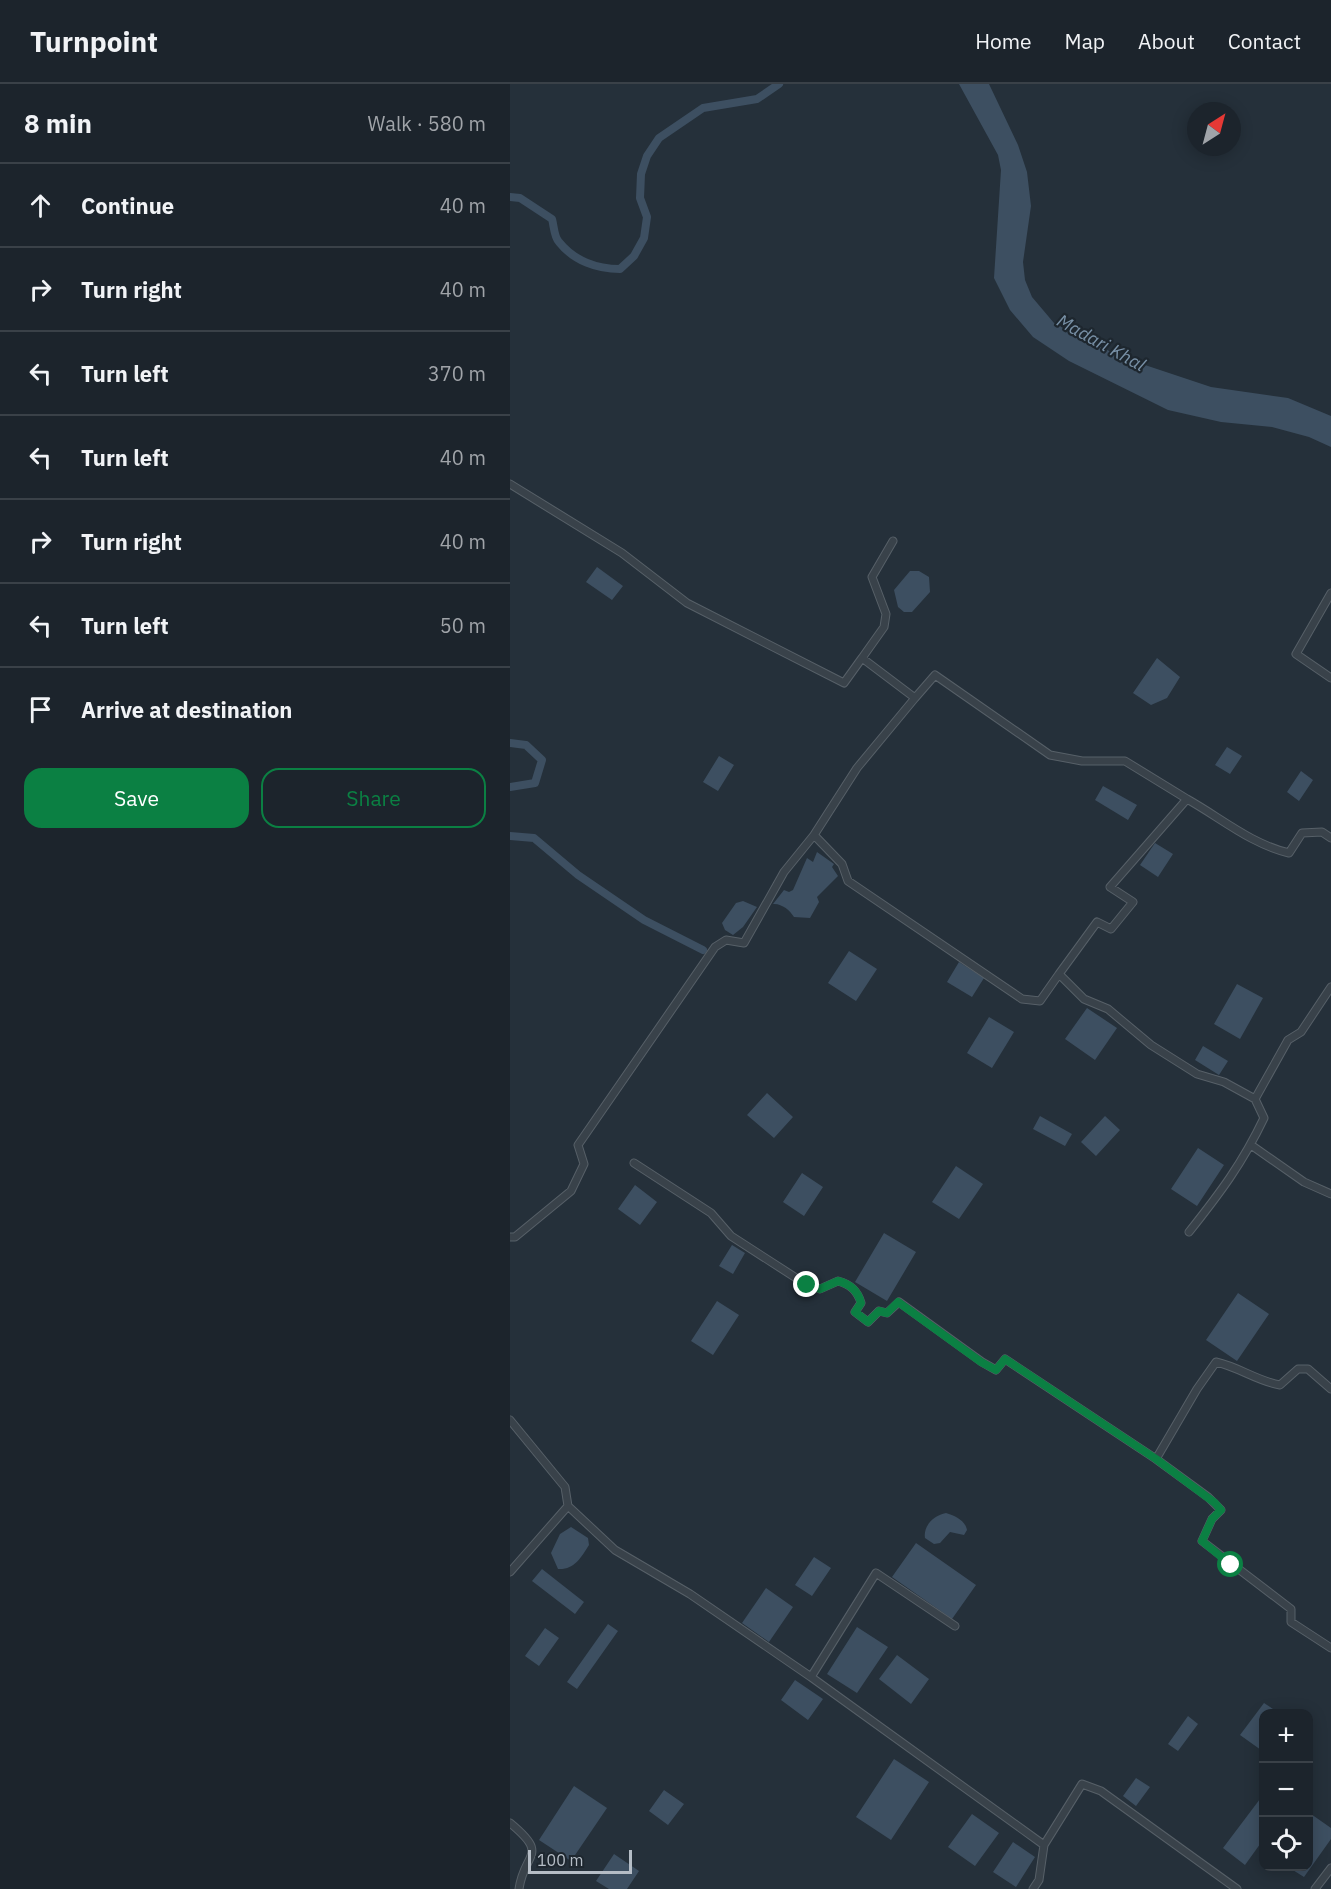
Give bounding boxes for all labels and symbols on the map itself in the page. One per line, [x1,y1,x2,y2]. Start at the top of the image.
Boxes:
north arrow [1187,102,1241,156]
water label: Madari Khal [1053,309,1150,376]
route end [793,1271,819,1297]
route start [1217,1551,1243,1577]
scale bar [528,1847,632,1874]

